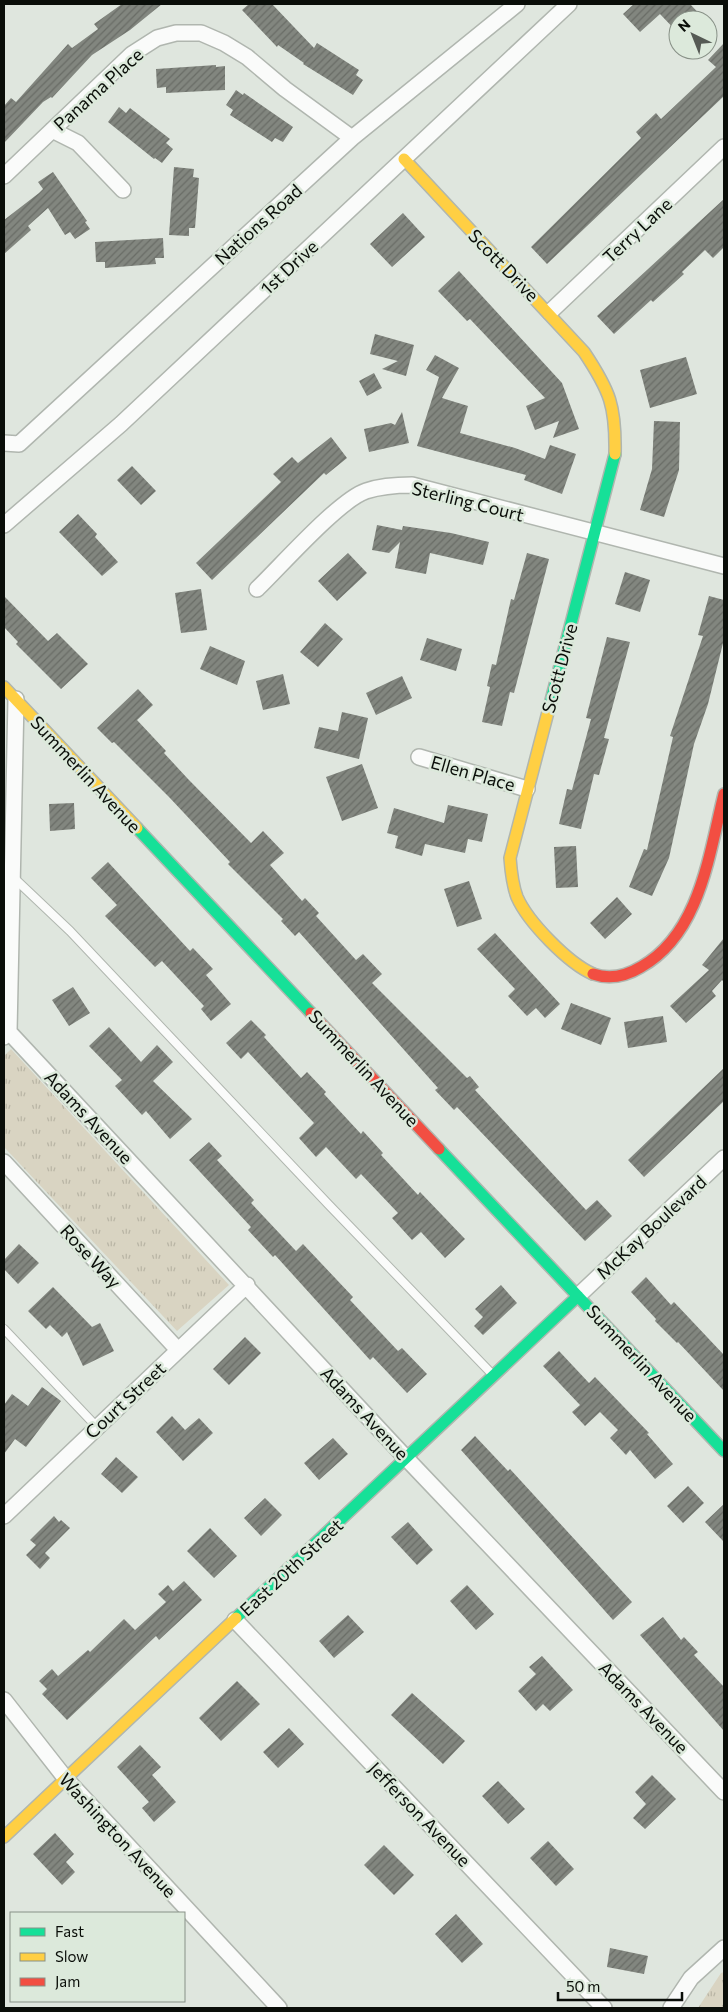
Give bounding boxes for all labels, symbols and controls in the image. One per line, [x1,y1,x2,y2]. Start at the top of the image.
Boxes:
north arrow [668,10,718,60]
text: N [674,15,693,35]
street label: Panama Place [49,43,147,135]
street label: Nations Road [210,179,306,269]
street label: Terry Lane [598,193,676,267]
street label: Scott Drive [464,224,544,306]
street label: 1st Drive [256,235,322,299]
street label: Sterling Court [410,476,526,526]
street label: Scott Drive [536,621,582,715]
street label: Summerlin Avenue [26,711,146,837]
street label: Ellen Place [428,750,518,796]
street label: Summerlin Avenue [304,1005,424,1131]
street label: Adams Avenue [40,1066,138,1168]
street label: McKay Boulevard [592,1170,710,1284]
street label: Rose Way [56,1220,126,1292]
street label: Summerlin Avenue [582,1300,702,1426]
street label: Court Street [80,1357,170,1443]
street label: Adams Avenue [316,1362,414,1464]
street label: East 20th Street [235,1514,347,1620]
street label: Adams Avenue [595,1656,693,1758]
street label: Jefferson Avenue [364,1757,476,1871]
street label: Washington Avenue [55,1768,181,1902]
legend [10,1912,185,2002]
text: Fast [55,1922,84,1940]
text: Slow [55,1947,88,1965]
scale bar [558,1970,682,2002]
text: Jam [55,1972,80,1990]
text: 50 m [566,1977,600,1995]

